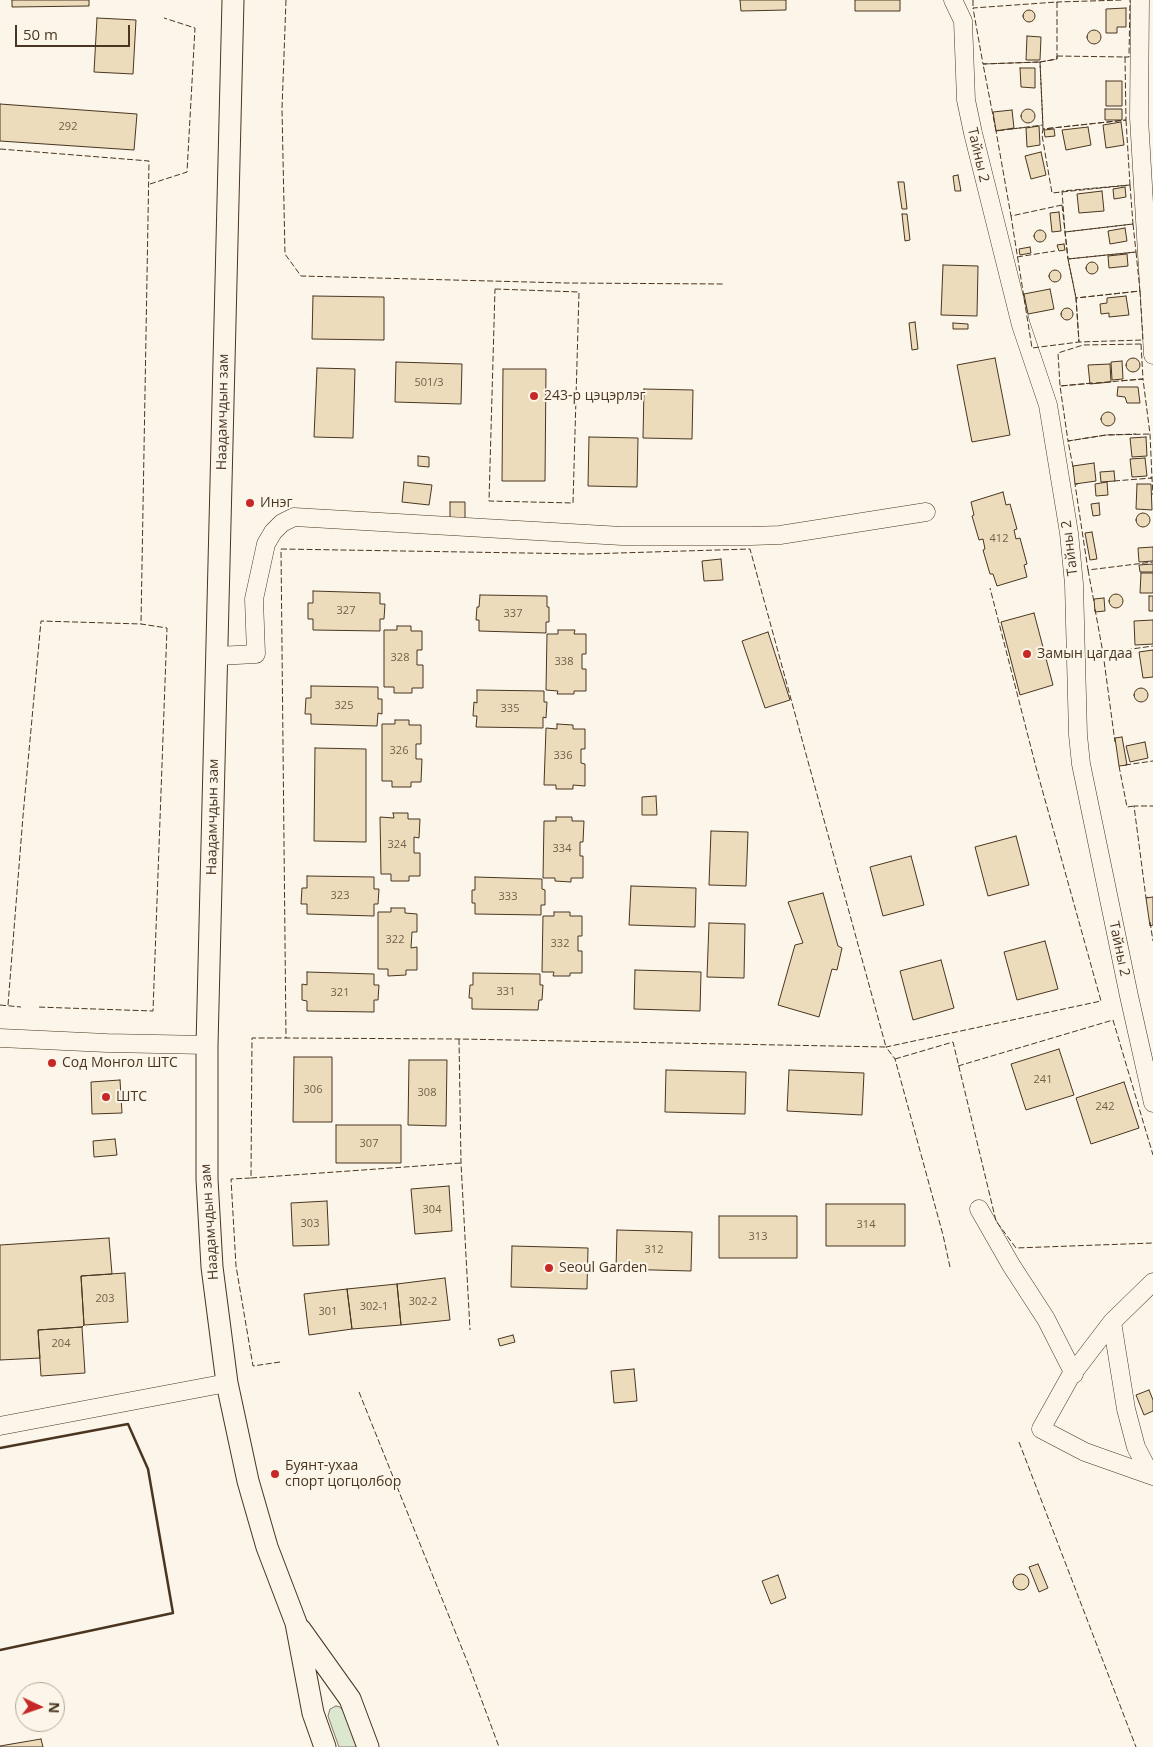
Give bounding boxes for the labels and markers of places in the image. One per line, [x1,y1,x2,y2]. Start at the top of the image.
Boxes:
place label: 243-р цэцэрлэг [544,388,646,404]
marker: 243-р цэцэрлэг [528,390,540,402]
place label: Инэг [260,495,292,511]
marker: Инэг [244,497,256,509]
place label: Замын цагдаа [1037,646,1133,662]
marker: Замын цагдаа [1021,648,1033,660]
place label: Сод Монгол ШТС [62,1055,178,1071]
marker: Сод Монгол ШТС [46,1057,58,1069]
place label: ШТС [116,1089,147,1105]
marker: ШТС [100,1091,112,1103]
place label: Seoul Garden [559,1260,647,1276]
marker: Seoul Garden [543,1262,555,1274]
place label: Буянт-ухаа спорт цогцолбор [285,1458,401,1490]
marker: Буянт-ухаа спорт цогцолбор [269,1468,281,1480]

